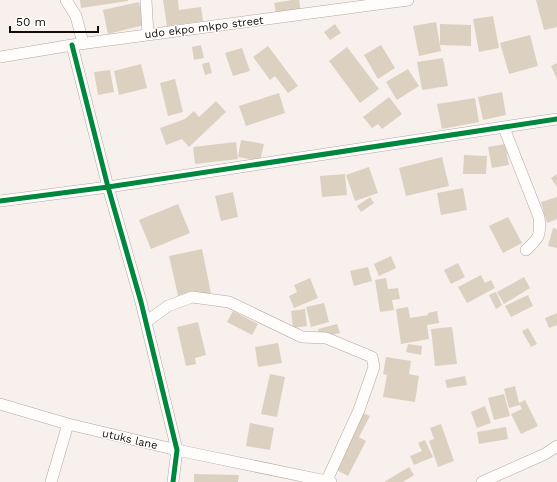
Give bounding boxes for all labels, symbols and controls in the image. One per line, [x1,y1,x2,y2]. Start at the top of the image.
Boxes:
scale bar [10,8,98,34]
street label: udo ekpo mkpo street [144,14,265,41]
text: 50 m [16,15,46,29]
street label: utuks lane [101,427,159,452]

